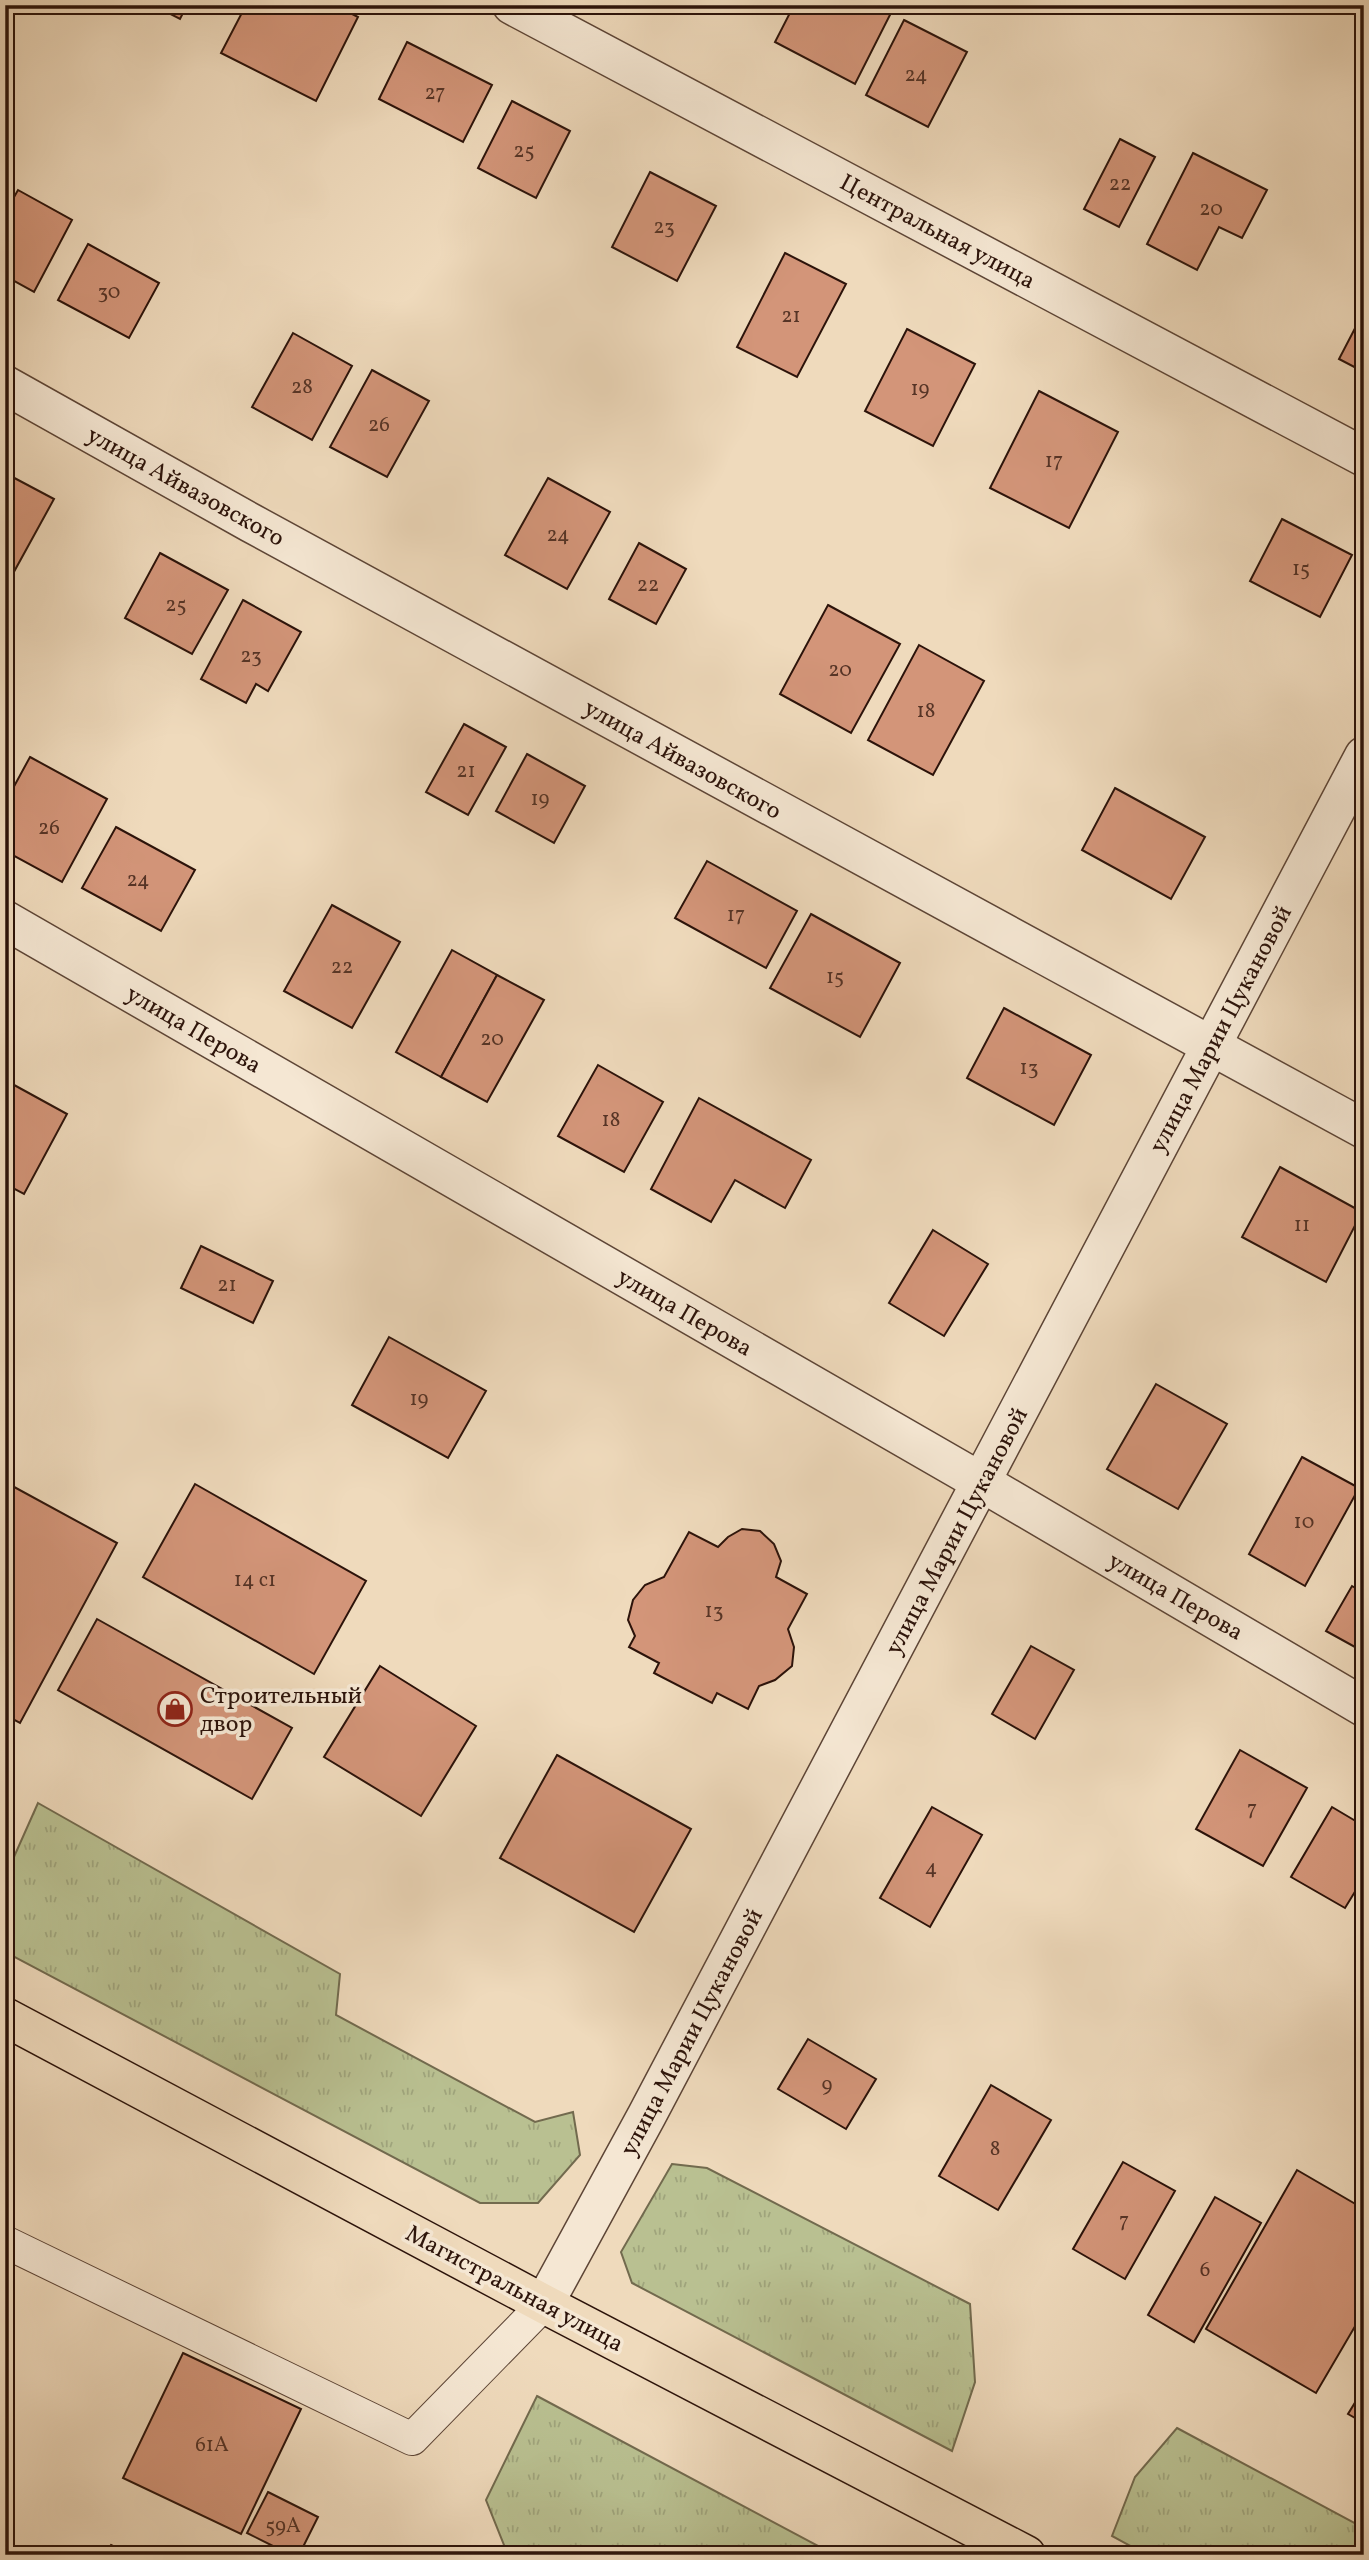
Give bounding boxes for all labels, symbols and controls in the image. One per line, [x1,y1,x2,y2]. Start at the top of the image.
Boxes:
house number: 24 [904,61,928,90]
house number: 27 [425,79,445,108]
house number: 25 [513,137,535,166]
street label: Центральная улица [833,167,1041,299]
house number: 22 [1109,170,1131,199]
house number: 20 [1199,195,1223,224]
house number: 23 [653,213,675,242]
house number: 30 [98,278,120,307]
house number: 21 [781,302,801,331]
house number: 28 [291,373,313,402]
house number: 19 [910,375,930,404]
house number: 26 [368,411,390,440]
street label: улица Айвазовского [80,419,290,556]
house number: 17 [1045,447,1063,476]
house number: 24 [546,521,570,550]
house number: 15 [1292,555,1310,584]
house number: 22 [637,571,659,600]
house number: 25 [165,591,187,620]
house number: 23 [240,642,262,671]
house number: 20 [828,656,852,685]
street label: улица Айвазовского [577,692,787,829]
house number: 18 [917,697,935,726]
house number: 21 [456,757,476,786]
house number: 19 [530,785,550,814]
house number: 26 [38,814,60,843]
house number: 24 [126,866,150,895]
street label: улица Марии Цукановой [1142,900,1302,1160]
house number: 17 [727,901,745,930]
house number: 22 [331,953,353,982]
house number: 15 [826,963,844,992]
street label: улица Перова [119,978,267,1083]
house number: 20 [480,1025,504,1054]
house number: 13 [1020,1054,1038,1083]
house number: 18 [602,1106,620,1135]
house number: 11 [1294,1211,1310,1240]
street label: улица Перова [610,1261,758,1366]
house number: 21 [217,1271,237,1300]
house number: 19 [409,1385,429,1414]
street label: улица Марии Цукановой [878,1402,1038,1662]
house number: 10 [1294,1508,1314,1537]
street label: улица Перова [1101,1545,1249,1650]
house number: 14 с1 [234,1566,276,1595]
house number: 13 [705,1597,723,1626]
place label: Строительный двор [200,1680,362,1742]
shop icon: Строительный двор [156,1690,194,1728]
house number: 7 [1247,1795,1257,1824]
house number: 4 [925,1854,937,1883]
street label: улица Марии Цукановой [613,1903,773,2163]
house number: 9 [822,2071,833,2100]
house number: 8 [990,2135,1000,2164]
house number: 7 [1119,2207,1129,2236]
street label: Магистральная улица [399,2218,629,2362]
house number: 6 [1200,2256,1210,2285]
house number: 61А [195,2431,229,2460]
house number: 59А [265,2512,301,2541]

